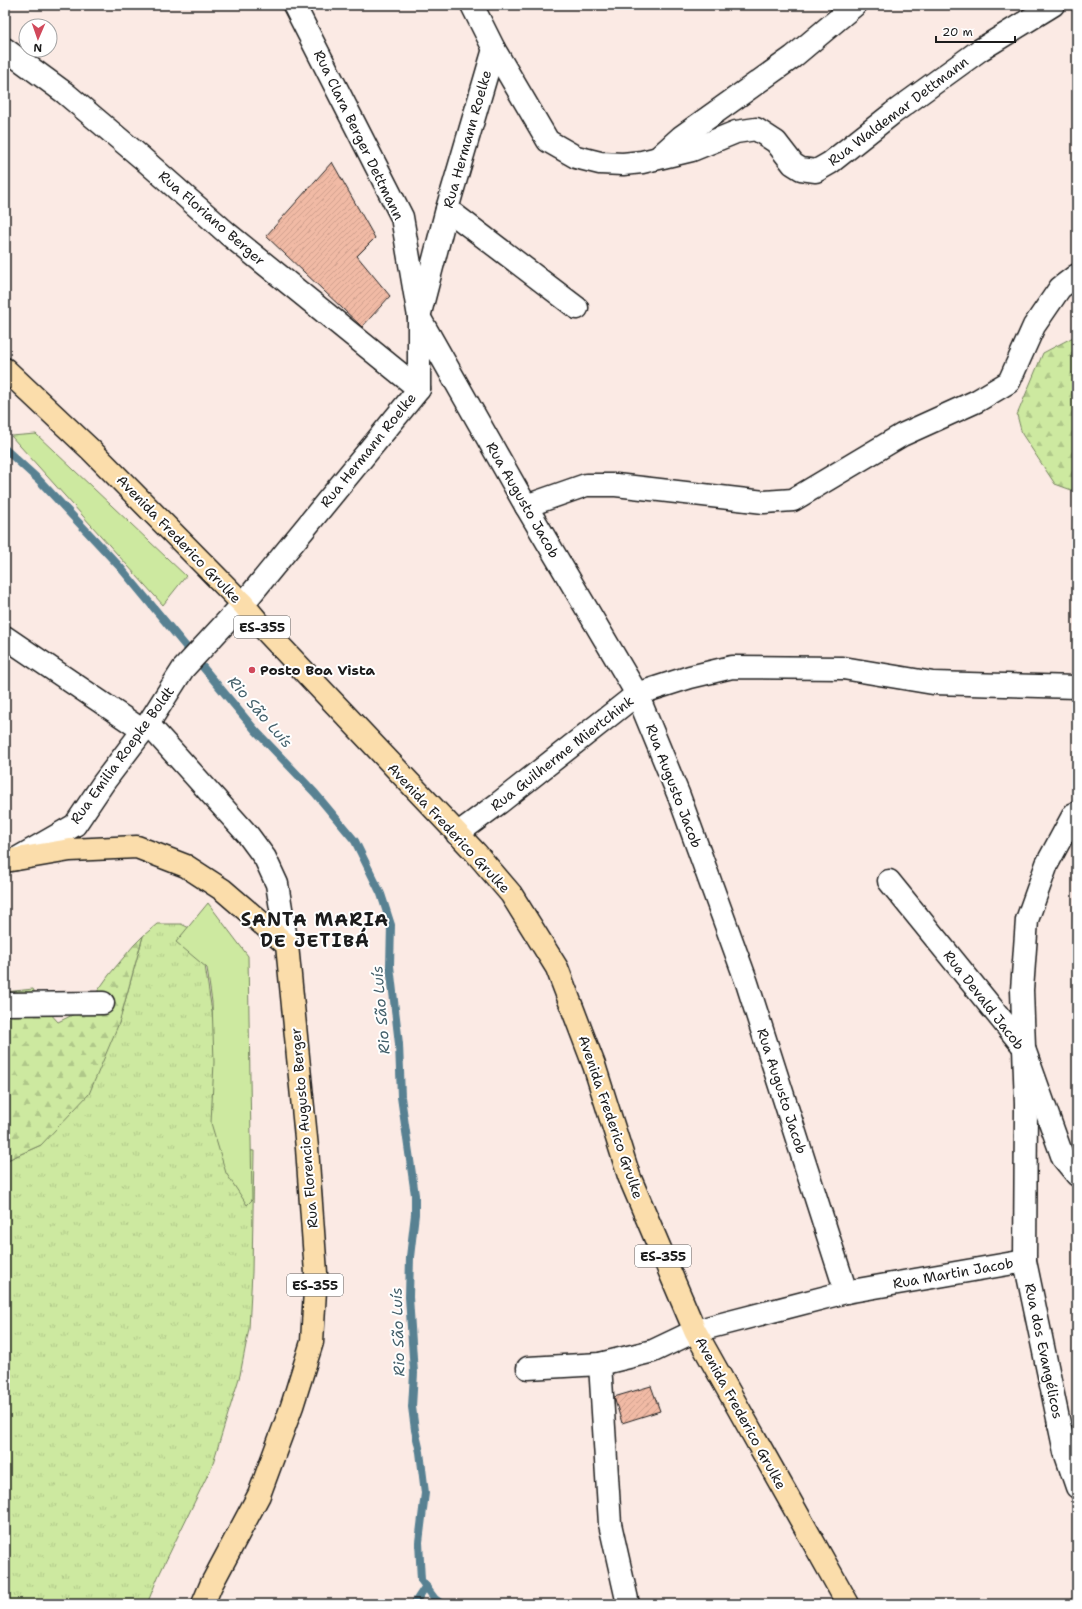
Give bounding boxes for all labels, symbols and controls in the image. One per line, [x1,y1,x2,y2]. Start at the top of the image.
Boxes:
north arrow [18,18,58,58]
scale bar [936,18,1015,44]
text: 20 m [942,24,973,40]
text: N [33,40,42,55]
street label: Rua Clara Berger Dettmann [310,47,408,223]
street label: Rua Waldemar Dettmann [824,52,972,170]
street label: Rua Hermann Roelke [439,68,495,210]
street label: Rua Floriano Berger [155,167,269,269]
street label: Rua Hermann Roelke [316,389,420,511]
street label: Rua Augusto Jacob [482,439,564,561]
street label: Avenida Frederico Grulke [113,471,245,607]
road number: ES-355 [234,616,290,638]
place label: Posto Boa Vista [260,661,376,679]
marker: Posto Boa Vista [247,665,257,675]
water label: Rio São Luís [223,672,297,752]
street label: Rua Emilia Roepke Boldt [66,683,178,827]
street label: Rua Guilherme Miertchink [487,691,637,815]
street label: Rua Augusto Jacob [642,722,706,850]
street label: Avenida Frederico Grulke [384,759,514,897]
district label: SANTA MARIA DE JETIBÁ [241,908,389,953]
street label: Rua Devald Jacob [940,947,1028,1053]
water label: Rio São Luís [367,965,395,1055]
street label: Rua Augusto Jacob [753,1026,811,1156]
street label: Rua Florencio Augusto Berger [286,1027,322,1229]
street label: Avenida Frederico Grulke [575,1033,647,1201]
road number: ES-355 [635,1245,691,1267]
street label: Rua Martin Jacob [891,1254,1015,1292]
road number: ES-355 [287,1274,343,1296]
street label: Rua dos Evangélicos [1021,1282,1067,1420]
water label: Rio São Luís [386,1287,410,1377]
street label: Avenida Frederico Grulke [692,1334,790,1492]

